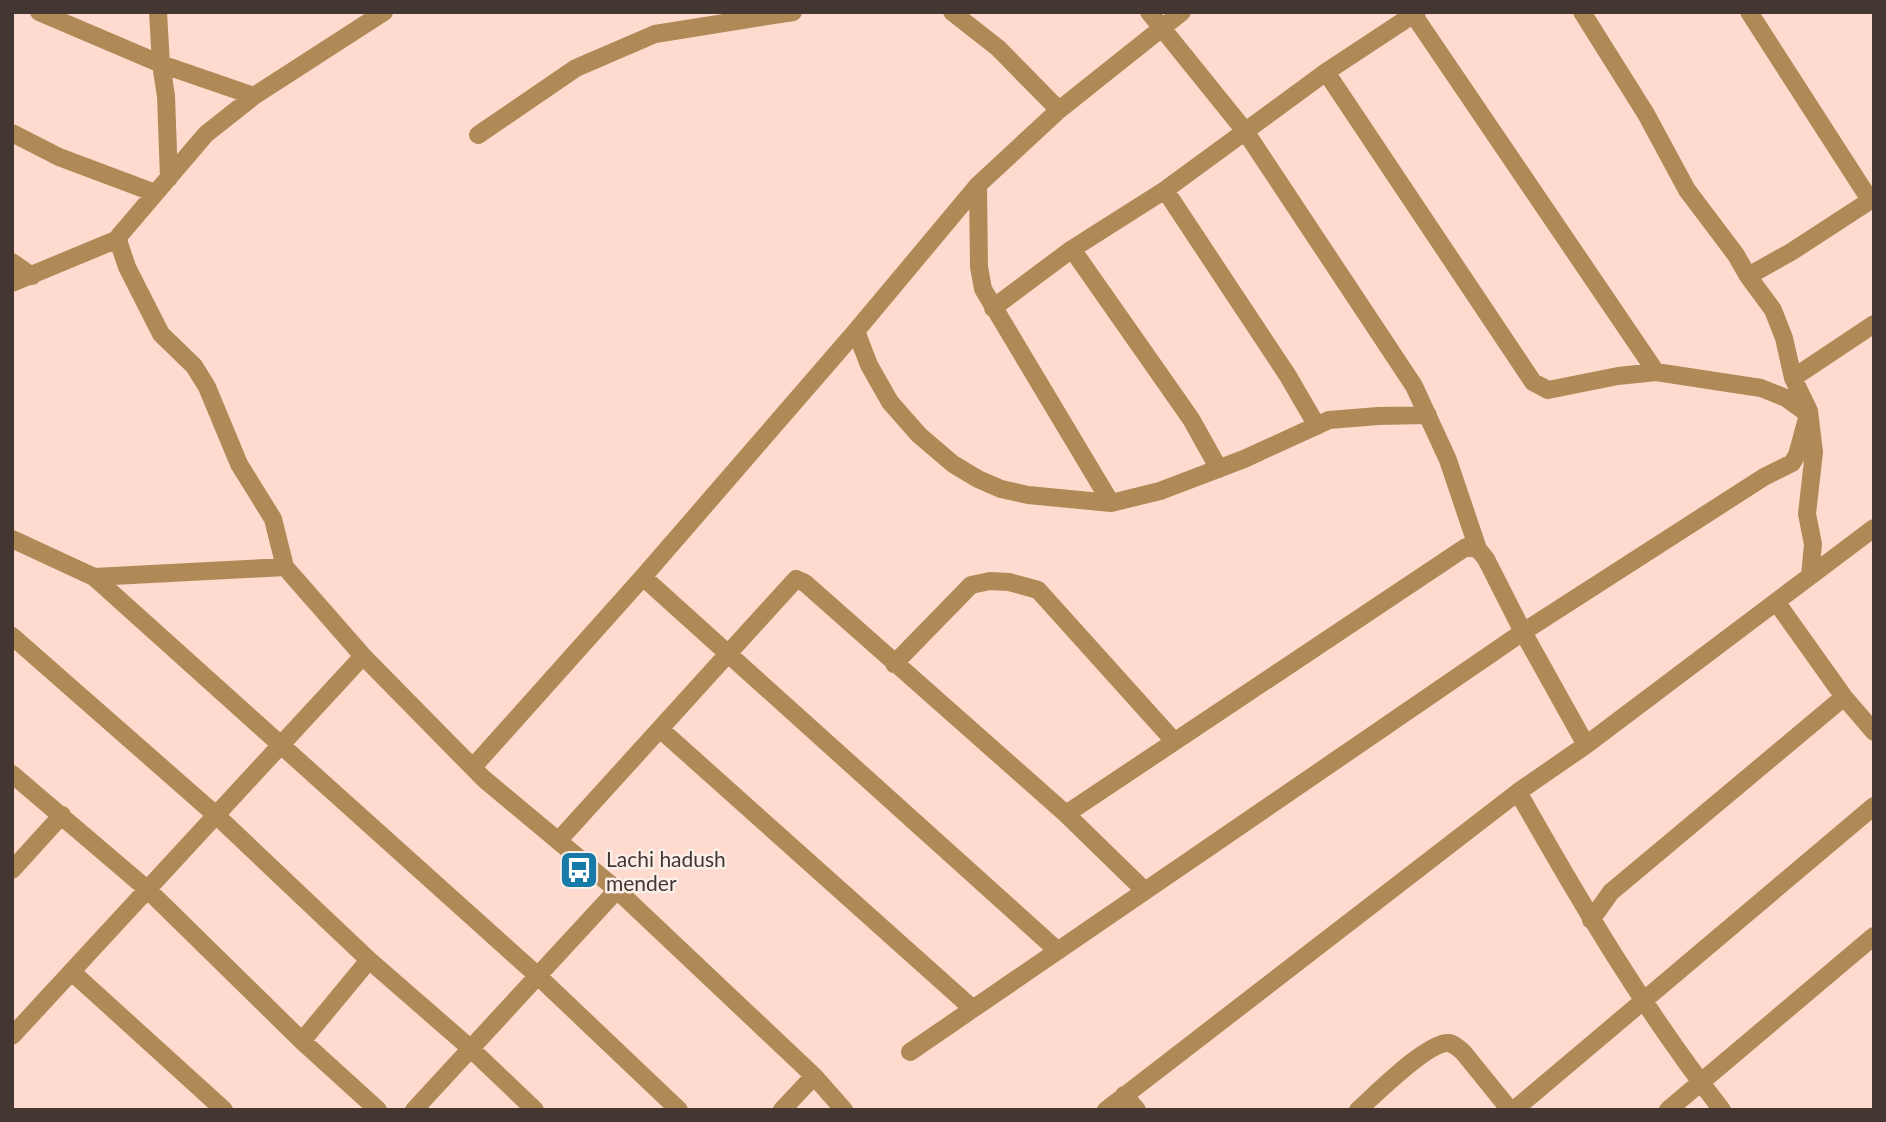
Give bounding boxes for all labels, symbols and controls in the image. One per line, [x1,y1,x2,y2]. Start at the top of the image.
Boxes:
place label: Lachi hadush mender [606,846,726,895]
bus stop icon: Lachi hadush mender [558,849,600,891]

